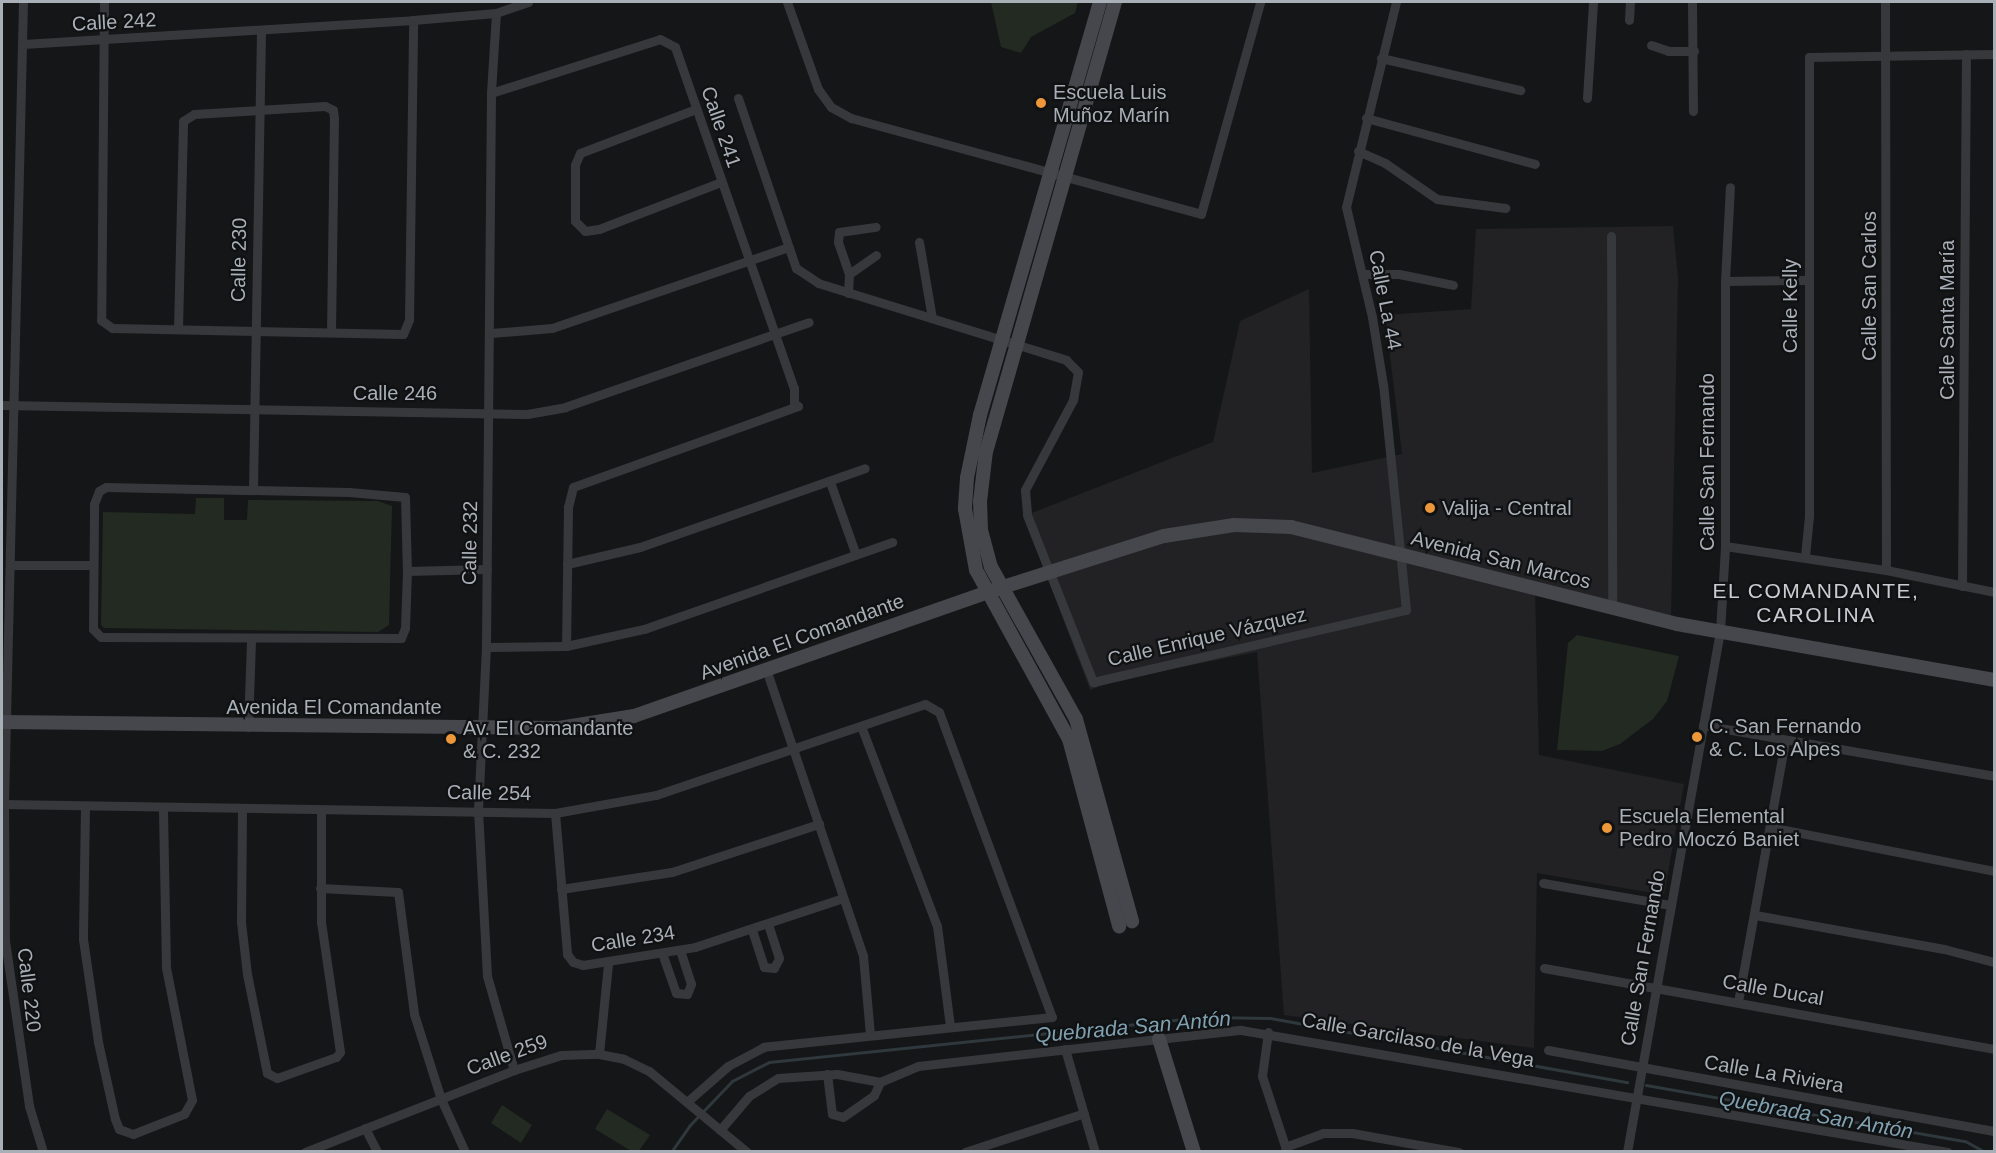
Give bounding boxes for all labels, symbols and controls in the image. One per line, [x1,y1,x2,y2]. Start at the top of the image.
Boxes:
street label: Calle 242 [71,8,157,36]
place label: Escuela Luis Muñoz Marín [1053,80,1170,127]
street label: Calle 241 [696,83,746,171]
marker: Escuela Luis Muñoz Marín [1034,96,1048,110]
street label: Calle San Carlos [1857,211,1881,361]
street label: Calle 230 [226,218,252,302]
street label: Calle Santa María [1935,240,1959,400]
street label: Calle La 44 [1364,248,1406,352]
street label: Calle Kelly [1778,259,1802,353]
street label: Calle San Fernando [1695,373,1719,551]
street label: Calle 246 [353,381,437,405]
place label: Valija - Central [1442,496,1572,520]
street label: Calle 232 [457,501,483,585]
marker: Valija - Central [1423,501,1437,515]
street label: Avenida San Marcos [1409,526,1593,594]
district label: EL COMANDANTE, CAROLINA [1712,578,1920,628]
street label: Avenida El Comandante [697,589,907,685]
street label: Calle Enrique Vázquez [1105,602,1309,672]
street label: Avenida El Comandante [226,695,442,719]
place label: C. San Fernando & C. Los Alpes [1709,714,1861,761]
place label: Av. El Comandante & C. 232 [463,716,633,763]
marker: C. San Fernando & C. Los Alpes [1690,730,1704,744]
marker: Av. El Comandante & C. 232 [444,732,458,746]
street label: Calle 254 [447,780,531,806]
place label: Escuela Elemental Pedro Moczó Baniet [1619,804,1799,851]
marker: Escuela Elemental Pedro Moczó Baniet [1600,821,1614,835]
street label: Calle San Fernando [1616,868,1670,1048]
street label: Calle 234 [589,921,677,957]
street label: Calle 220 [12,947,46,1033]
street label: Calle Ducal [1721,969,1825,1011]
water label: Quebrada San Antón [1034,1006,1232,1048]
street label: Calle Garcilaso de la Vega [1300,1008,1536,1072]
street label: Calle 259 [463,1029,551,1081]
street label: Calle La Riviera [1702,1050,1846,1098]
water label: Quebrada San Antón [1717,1085,1915,1145]

